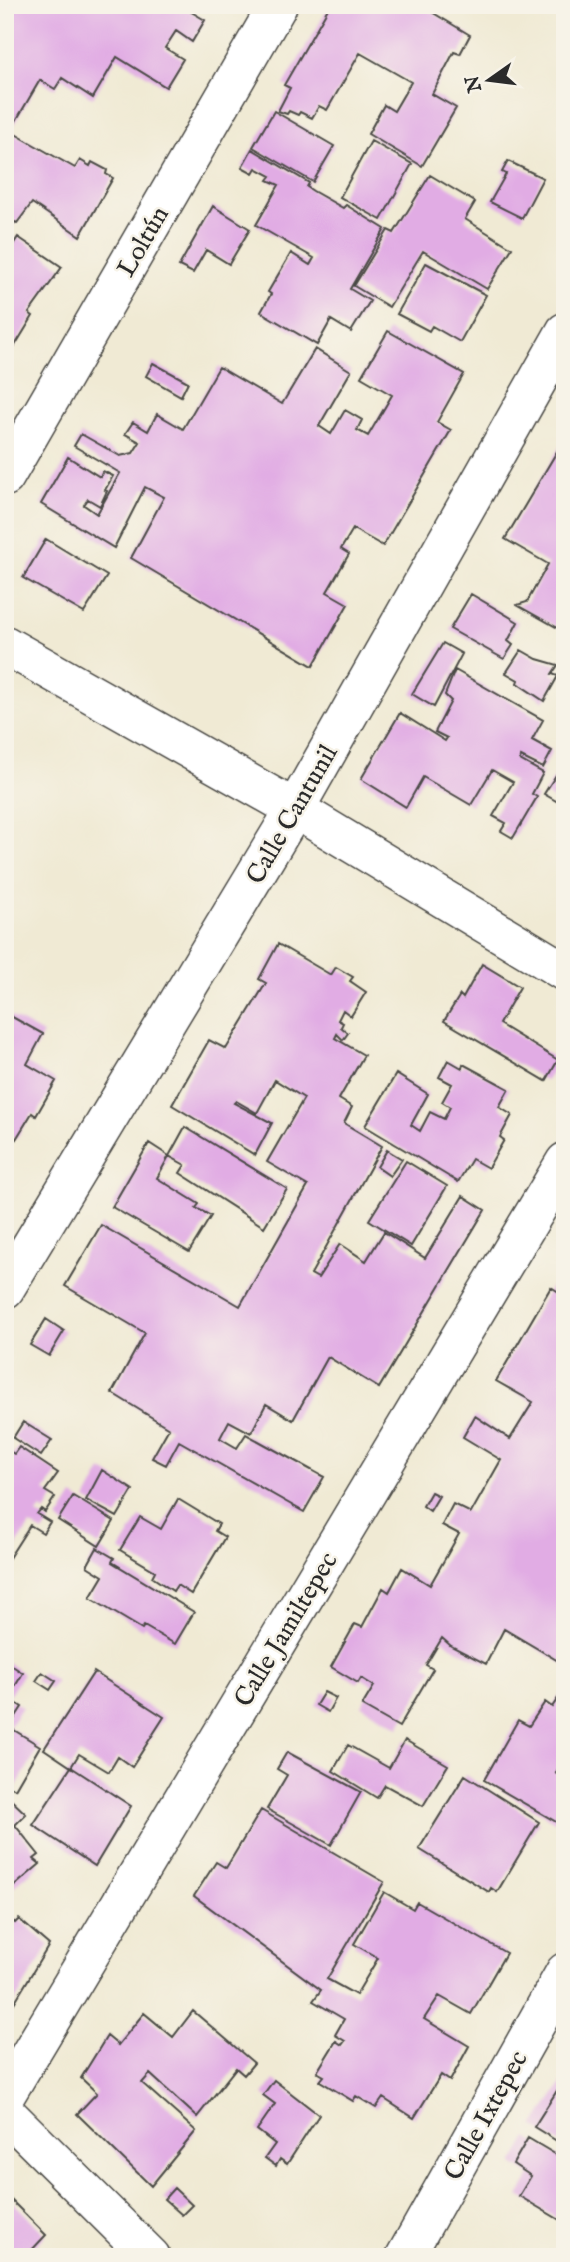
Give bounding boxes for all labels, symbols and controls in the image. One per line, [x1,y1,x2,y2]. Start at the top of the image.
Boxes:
north arrow [454,46,524,116]
text: N [461,72,488,95]
street label: Loltún [110,200,177,283]
street label: Calle Cantunil [239,738,346,890]
street label: Calle Jamiltepec [227,1546,345,1713]
street label: Calle Ixtepec [437,2045,536,2186]

